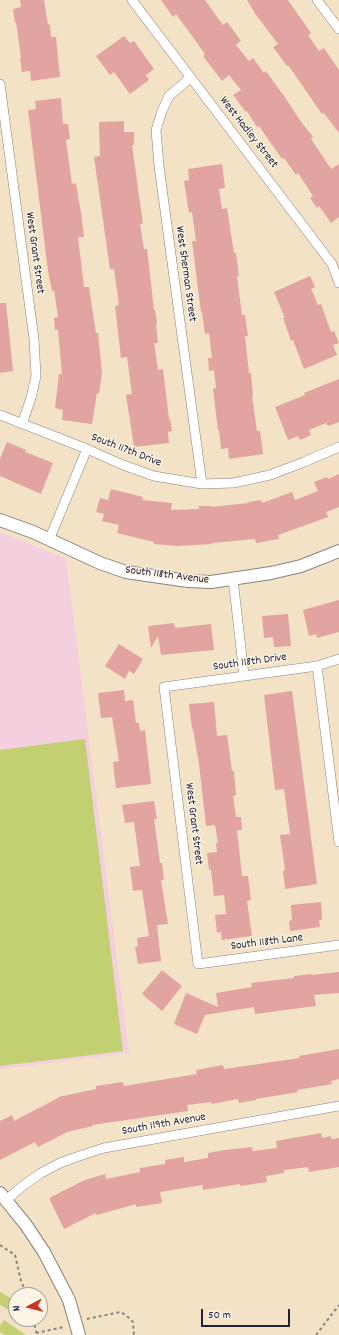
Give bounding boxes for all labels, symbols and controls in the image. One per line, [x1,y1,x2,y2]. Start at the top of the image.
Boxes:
street label: West Hadley Street [216,94,280,172]
street label: West Grant Street [21,211,47,295]
street label: West Sherman Street [171,225,199,323]
street label: South 117th Drive [89,431,163,471]
street label: South 118th Avenue [124,564,210,588]
street label: South 118th Drive [212,651,288,675]
street label: West Grant Street [181,782,205,866]
street label: South 118th Lane [230,931,304,955]
street label: South 119th Avenue [121,1111,207,1139]
north arrow [8,1287,48,1327]
scale bar [203,1301,292,1327]
text: N [9,1305,25,1312]
text: 50 m [208,1307,231,1324]

